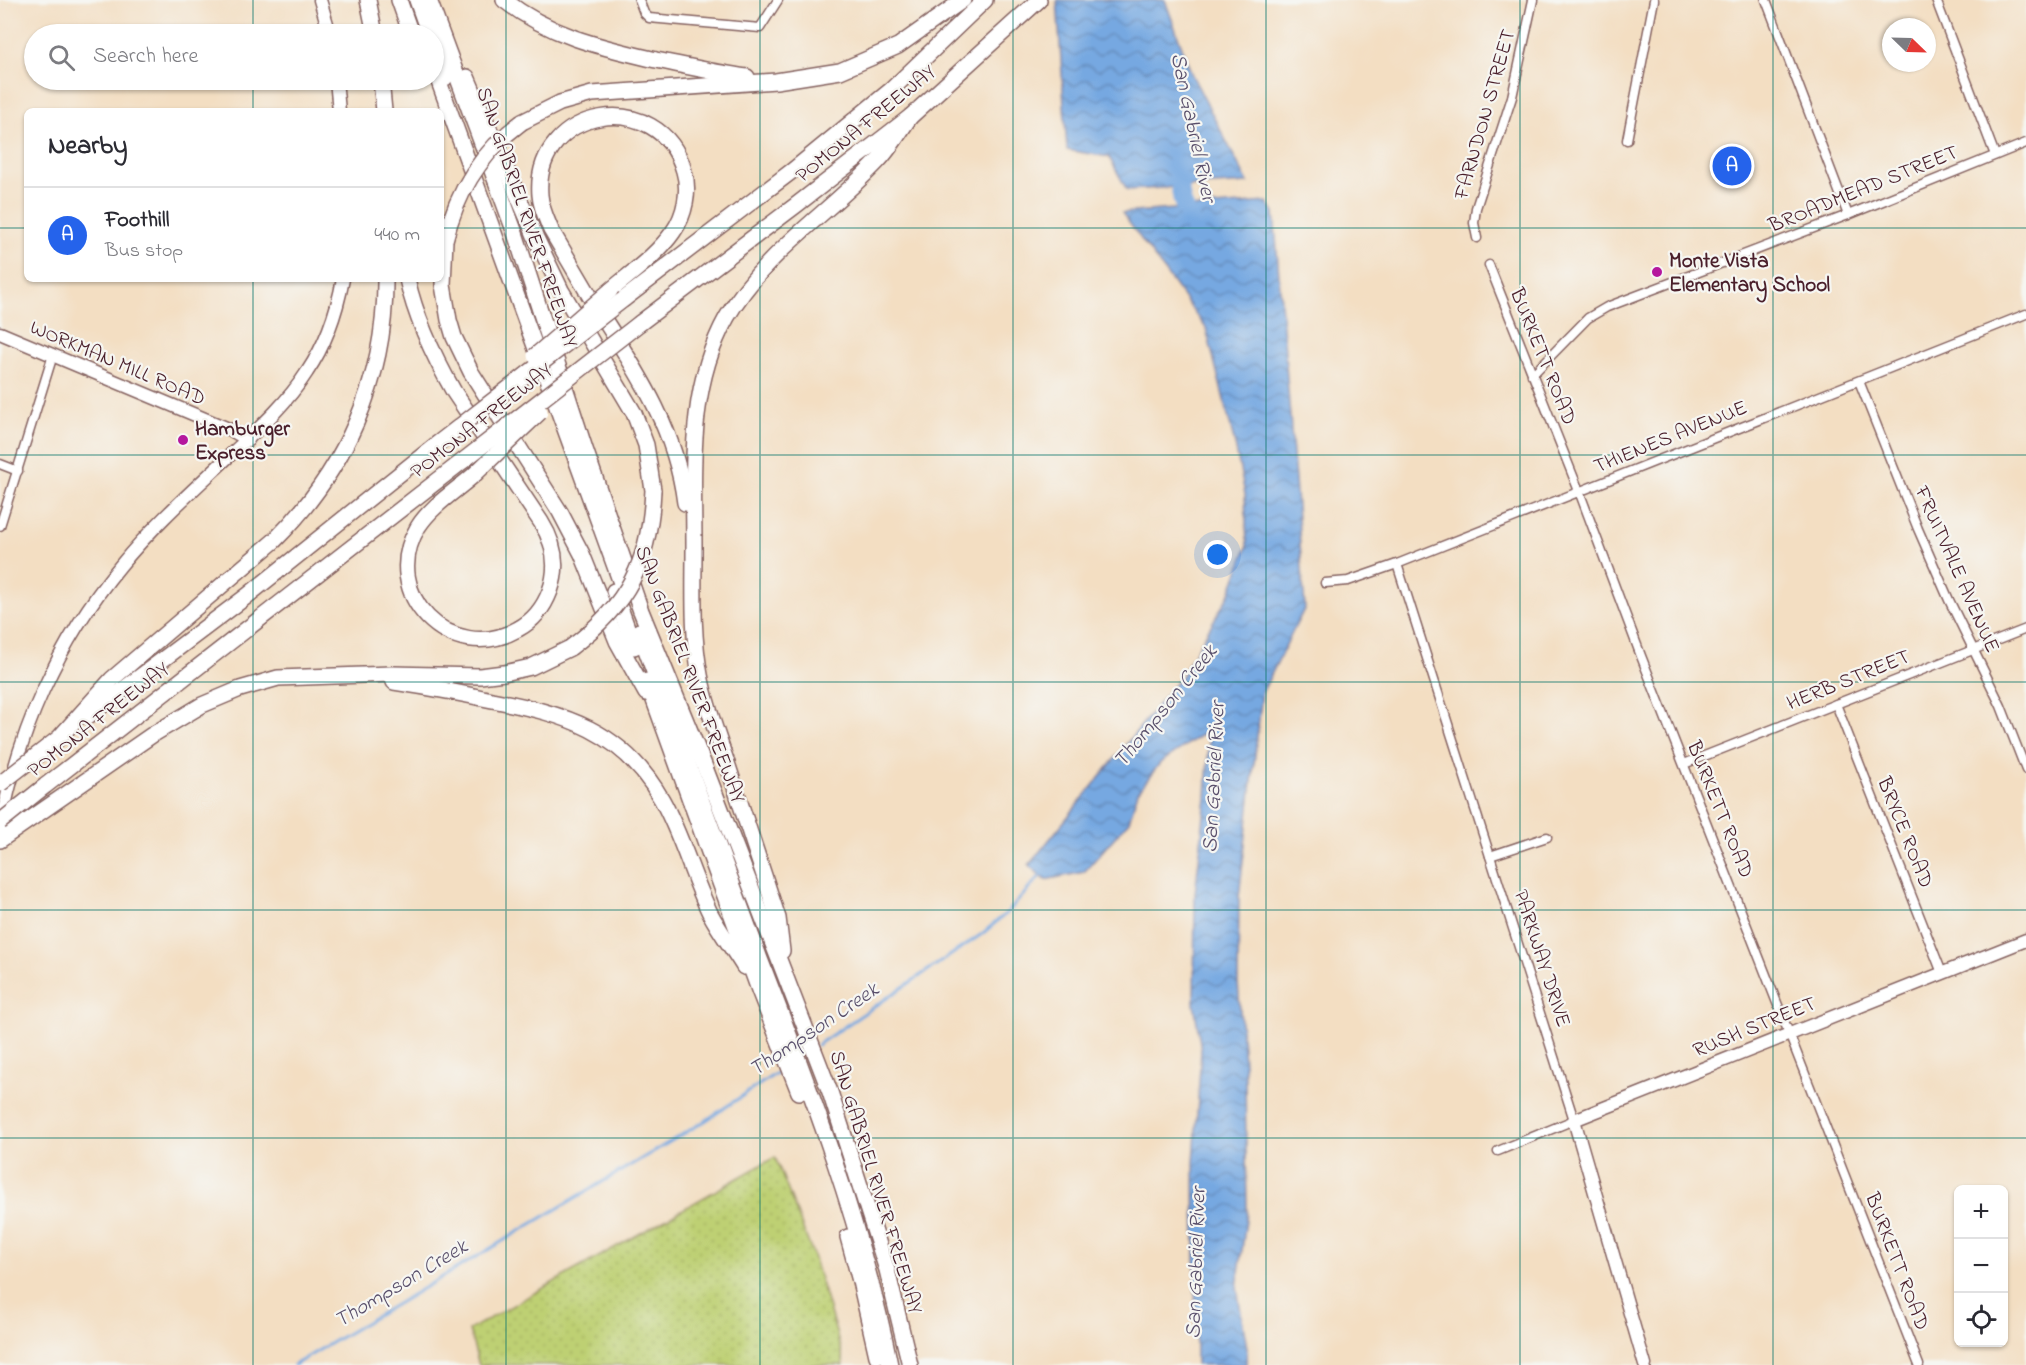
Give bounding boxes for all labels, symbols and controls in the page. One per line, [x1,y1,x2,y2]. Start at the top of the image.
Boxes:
north arrow [1882,18,1936,72]
search box [24,24,444,90]
street label: FARNDON STREET [1447,26,1525,204]
icon: search [45,41,78,74]
text: Search here [93,41,198,73]
water label: San Gabriel River [1161,50,1224,208]
street label: POMONA FREEWAY [790,58,943,191]
street label: SAN GABRIEL RIVER FREEWAY [467,83,585,352]
text: Nearby [48,128,127,166]
street label: BROADMEAD STREET [1764,138,1963,242]
pin: A [1712,144,1752,188]
text: Foothill [105,205,169,237]
text: A [61,221,74,250]
text: 440 m [374,221,420,250]
text: Bus stop [105,237,183,266]
place label: Monte Vista Elementary School [1669,247,1831,303]
marker: Monte Vista Elementary School [1650,265,1664,279]
street label: BURKETT ROAD [1501,283,1583,430]
street label: WORKMAN MILL ROAD [25,313,210,414]
street label: POMONA FREEWAY [405,356,560,487]
street label: THIENES AVENUE [1589,393,1752,482]
place label: Hamburger Express [195,415,290,469]
marker: Hamburger Express [176,433,190,447]
street label: FRUITVALE AVENUE [1906,481,2006,658]
your location [1203,540,1232,569]
street label: SAN GABRIEL RIVER FREEWAY [626,541,752,808]
water label: Thompson Creek [1106,637,1227,776]
street label: HERB STREET [1783,642,1915,719]
street label: POMONA FREEWAY [22,655,177,786]
water label: San Gabriel River [1195,698,1235,854]
street label: BURKETT ROAD [1678,736,1760,883]
street label: BRYCE ROAD [1868,772,1940,893]
street label: PARKWAY DRIVE [1505,886,1577,1031]
water label: Thompson Creek [743,974,887,1086]
street label: RUSH STREET [1689,990,1821,1066]
street label: SAN GABRIEL RIVER FREEWAY [821,1047,930,1318]
water label: San Gabriel River [1178,1184,1216,1339]
map controls [1954,1185,2008,1347]
button: + [1954,1185,2008,1239]
street label: BURKETT ROAD [1856,1188,1936,1335]
water label: Thompson Creek [329,1231,476,1337]
button: − [1954,1239,2008,1293]
button: locate [1954,1293,2008,1347]

